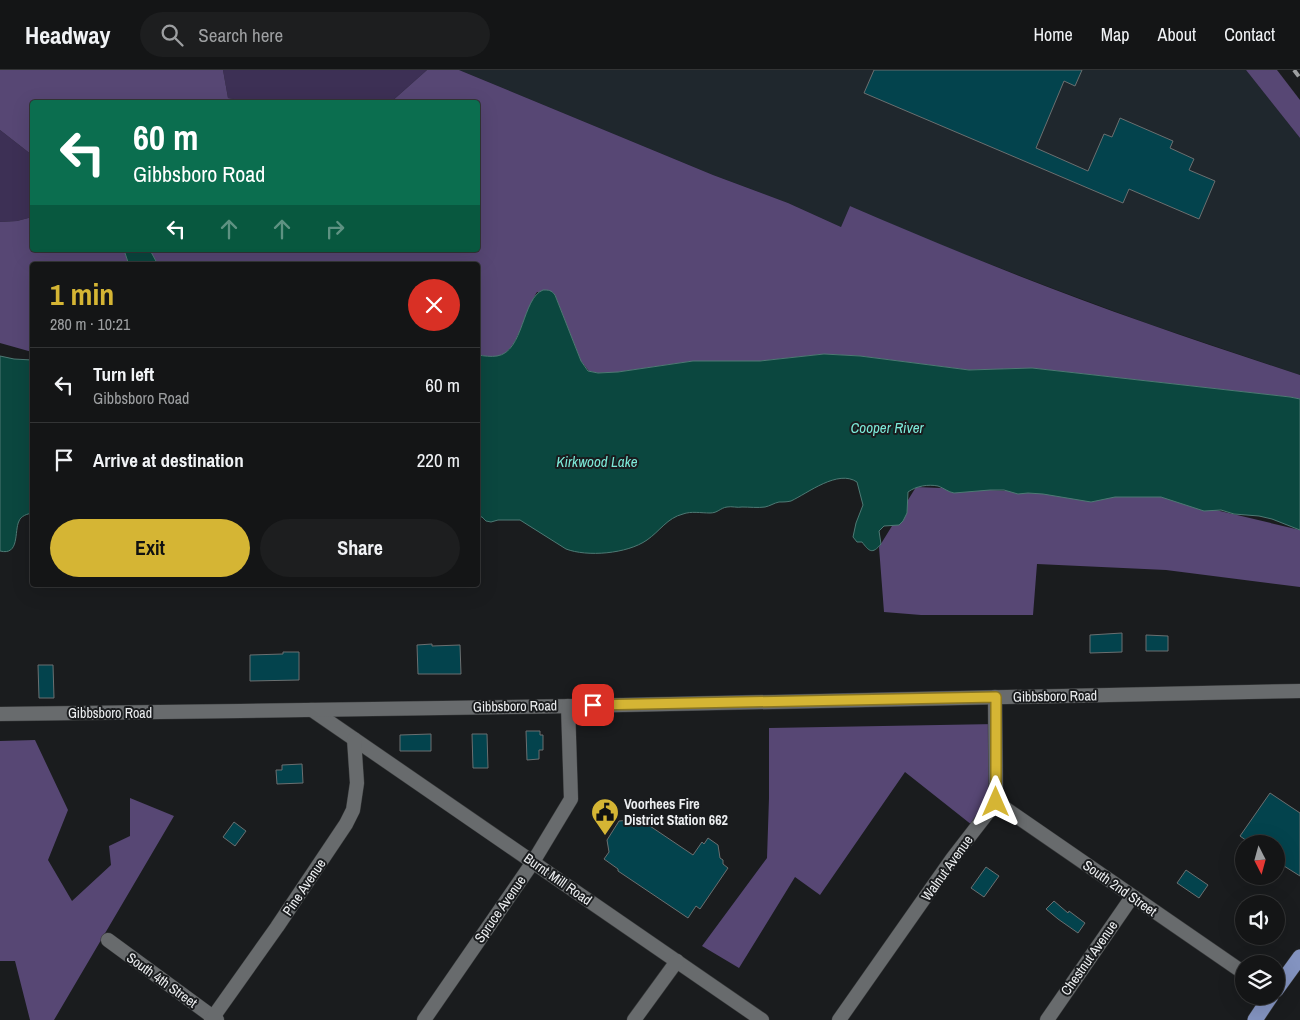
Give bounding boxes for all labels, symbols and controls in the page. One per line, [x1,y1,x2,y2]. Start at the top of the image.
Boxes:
search box [140,12,490,57]
text: Headway [25,19,110,51]
icon: search [158,21,186,49]
text: Search here [198,22,283,48]
text: Home [1033,22,1073,47]
text: Map [1101,22,1130,47]
text: About [1158,22,1196,47]
text: Contact [1224,22,1275,47]
text: 60 m [133,114,198,161]
icon: left [50,120,115,185]
text: Gibbsboro Road [133,159,265,189]
icon: left [162,215,190,243]
icon: ahead [215,215,243,243]
icon: ahead [268,215,296,243]
icon: right [321,215,349,243]
text: 1 min [50,274,114,314]
button: close [408,279,460,331]
text: 280 m · 10:21 [50,313,130,335]
text: Turn left [93,361,154,387]
icon: left [50,371,78,399]
text: 60 m [425,372,460,398]
text: Gibbsboro Road [93,387,189,409]
water label: Cooper River [850,417,924,438]
icon: arrive [50,446,78,474]
text: Arrive at destination [93,447,244,473]
text: 220 m [417,447,460,473]
water label: Kirkwood Lake [556,451,638,472]
button: Exit [50,519,250,577]
button: Share [260,519,460,577]
pin [572,684,614,726]
street label: Gibbsboro Road [1013,686,1097,706]
icon: arrive [579,691,607,719]
street label: Gibbsboro Road [473,696,557,716]
street label: Gibbsboro Road [68,704,152,722]
position arrow [969,775,1021,827]
place label: Voorhees Fire District Station 662 [624,795,728,829]
public building icon: Voorhees Fire District Station 662 [590,797,620,836]
street label: Walnut Avenue [917,832,977,904]
north arrow [1235,835,1285,885]
map controls [1235,835,1285,1005]
street label: Burnt Mill Road [520,849,596,909]
street label: Pine Avenue [278,855,330,919]
street label: South 2nd Street [1080,856,1160,920]
street label: Spruce Avenue [470,872,530,946]
button: sound [1235,895,1285,945]
street label: Chestnut Avenue [1057,917,1121,999]
street label: South 4th Street [123,948,201,1012]
button: layers [1235,955,1285,1005]

